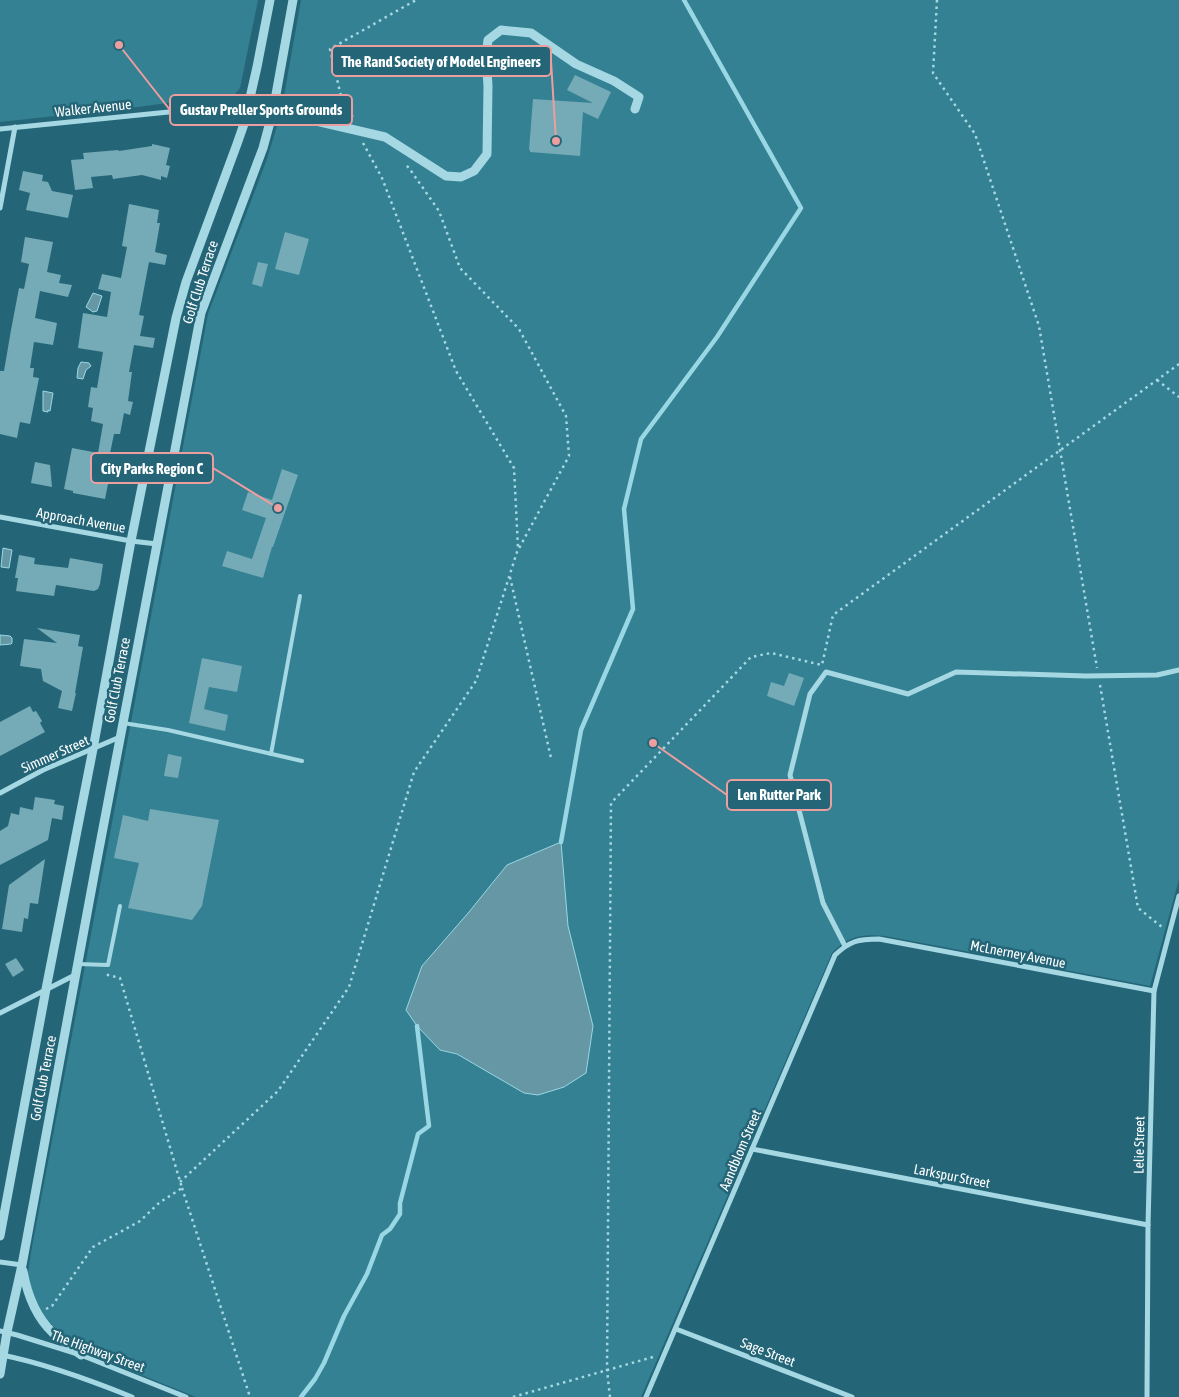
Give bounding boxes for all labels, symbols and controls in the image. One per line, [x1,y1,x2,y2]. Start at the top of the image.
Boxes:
callout: The Rand Society of Model Engineers [332,46,551,76]
text: The Rand Society of Model Engineers [341,53,541,70]
callout: Gustav Preller Sports Grounds [170,95,352,125]
street label: Walker Avenue [54,96,132,120]
text: Gustav Preller Sports Grounds [180,101,343,118]
street label: Golf Club Terrace [179,238,221,326]
callout: City Parks Region C [91,453,213,483]
text: City Parks Region C [101,460,203,477]
street label: Approach Avenue [35,504,127,536]
street label: Golf Club Terrace [101,636,133,724]
street label: Simmer Street [19,732,91,776]
callout: Len Rutter Park [727,780,831,810]
text: Len Rutter Park [737,786,821,803]
street label: McLnerney Avenue [969,937,1067,971]
street label: Golf Club Terrace [27,1034,59,1122]
street label: Aandblom Street [716,1107,764,1193]
street label: Lelie Street [1130,1116,1148,1174]
street label: Larkspur Street [913,1161,991,1191]
street label: The Highway Street [49,1327,147,1375]
street label: Sage Street [738,1334,798,1370]

